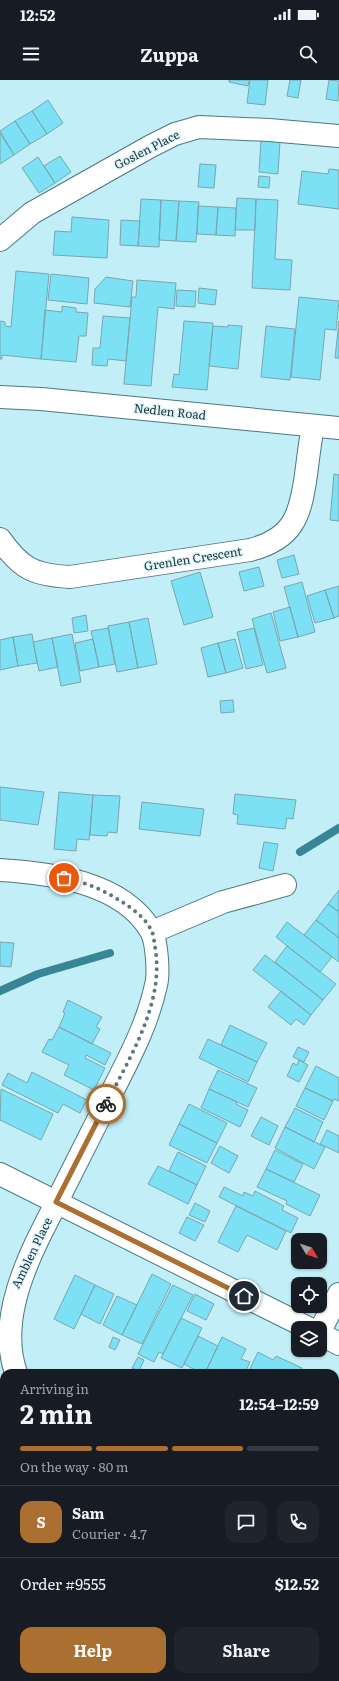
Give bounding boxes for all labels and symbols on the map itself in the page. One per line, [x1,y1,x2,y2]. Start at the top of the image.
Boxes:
street label: Goslen Place [111,125,182,173]
street label: Nedlen Road [133,398,208,424]
street label: Grenlen Crescent [143,541,243,575]
pin [47,861,81,895]
courier [86,1084,126,1124]
street label: Amblen Place [6,1214,56,1291]
north arrow [291,1233,327,1269]
pin [227,1279,261,1313]

